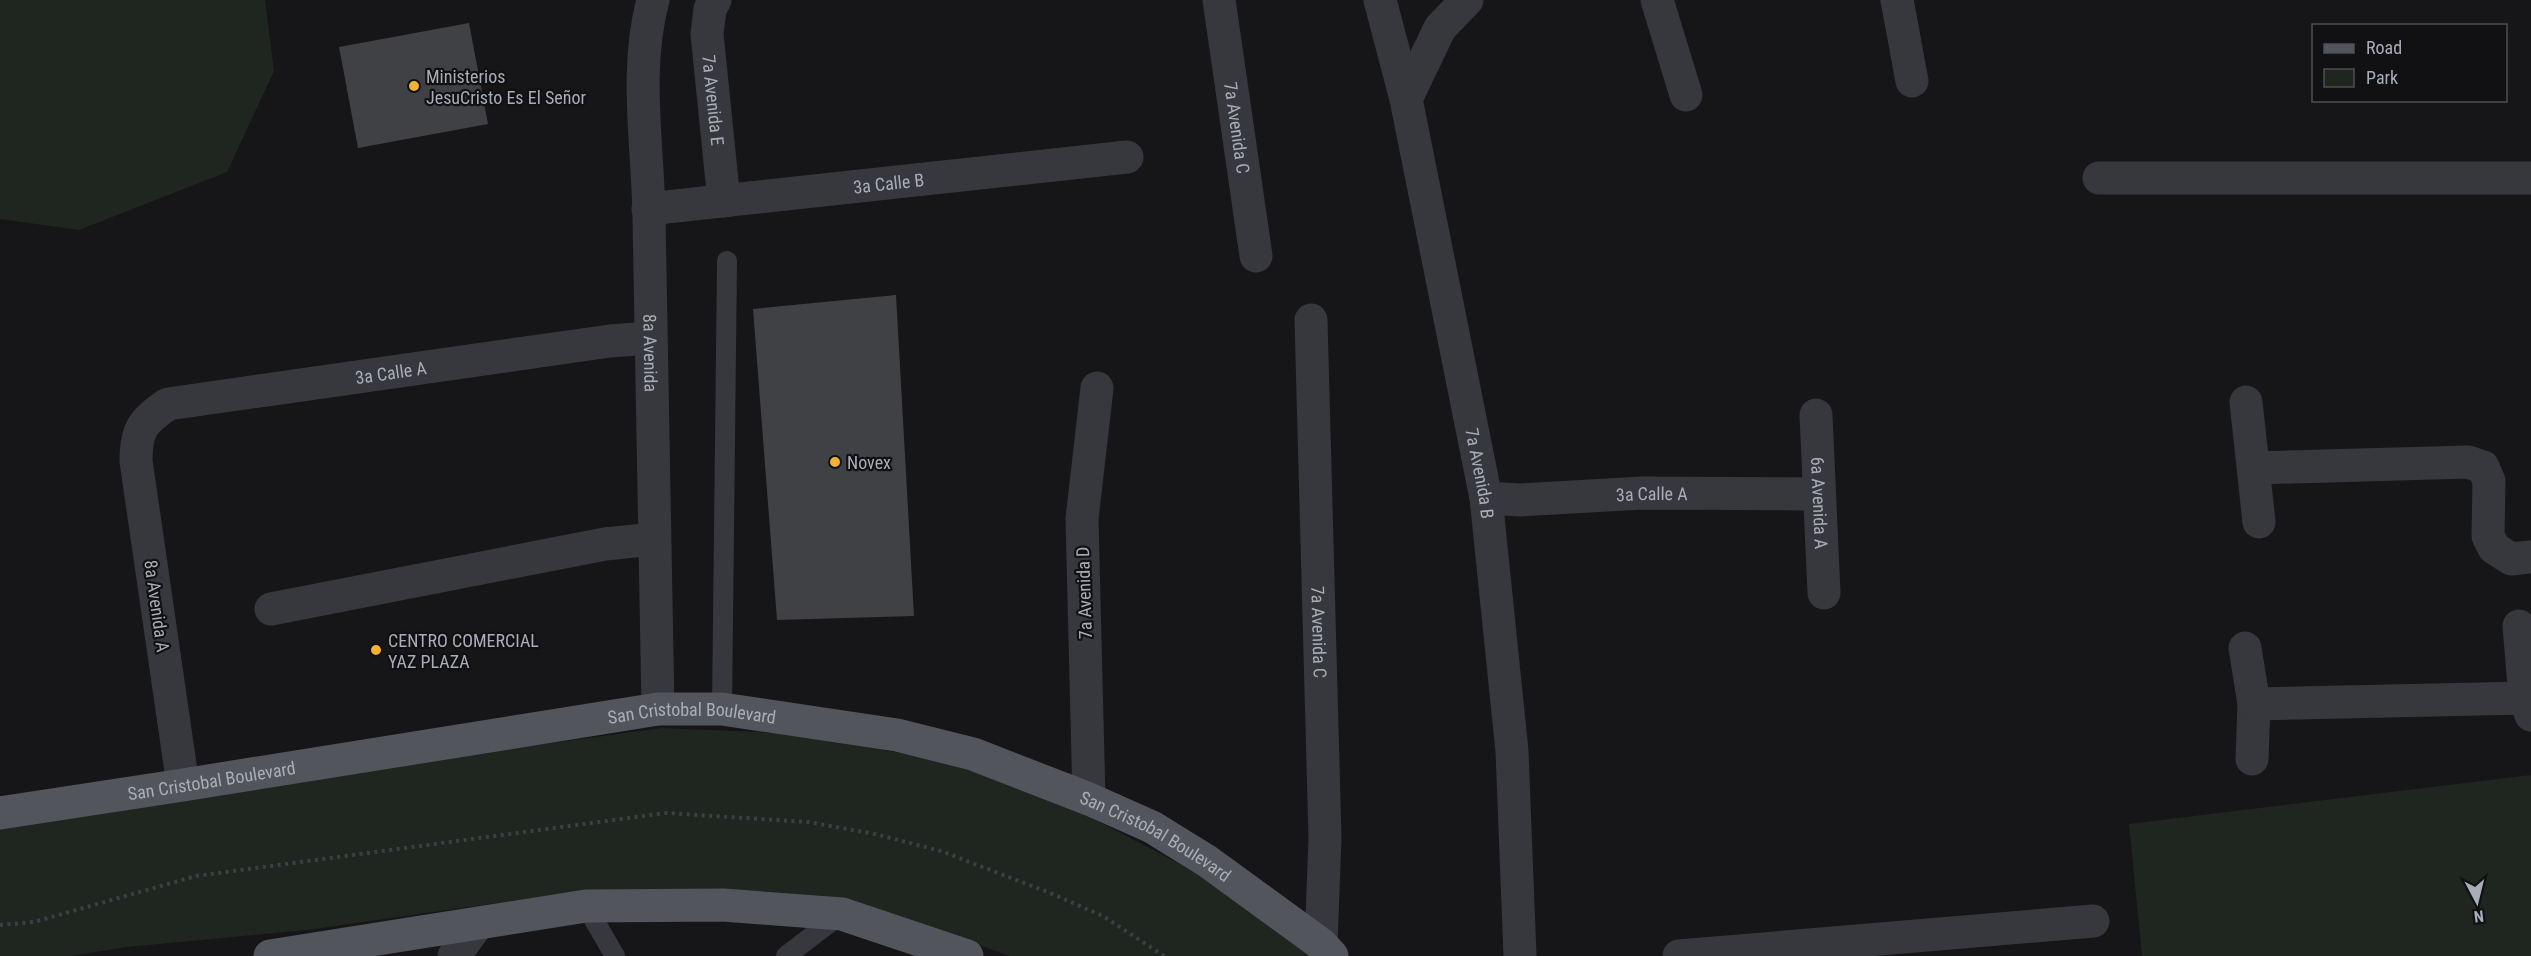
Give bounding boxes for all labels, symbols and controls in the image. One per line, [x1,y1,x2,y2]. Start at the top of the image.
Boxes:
legend [2312,24,2507,102]
text: Road [2366,37,2402,58]
street label: 7a Avenida E [699,54,729,147]
place label: Ministerios JesuCristo Es El Señor [426,66,586,108]
text: Park [2366,67,2398,88]
marker: Ministerios JesuCristo Es El Señor [407,79,421,93]
street label: 7a Avenida C [1220,80,1254,175]
street label: 3a Calle B [852,169,925,197]
street label: 8a Avenida [640,314,662,392]
street label: 3a Calle A [354,357,428,388]
street label: 7a Avenida B [1462,426,1499,520]
place label: Novex [847,452,891,473]
marker: Novex [828,455,842,469]
street label: 6a Avenida A [1807,456,1833,550]
street label: 3a Calle A [1615,482,1688,505]
street label: 7a Avenida D [1072,546,1096,640]
street label: 8a Avenida A [140,559,174,654]
street label: 7a Avenida C [1308,585,1331,678]
place label: CENTRO COMERCIAL YAZ PLAZA [388,630,539,672]
marker: CENTRO COMERCIAL YAZ PLAZA [369,643,383,657]
street label: San Cristobal Boulevard [606,699,777,727]
street label: San Cristobal Boulevard [126,757,297,804]
street label: San Cristobal Boulevard [1077,786,1235,886]
north arrow [2447,872,2507,932]
text: N [2473,906,2485,926]

